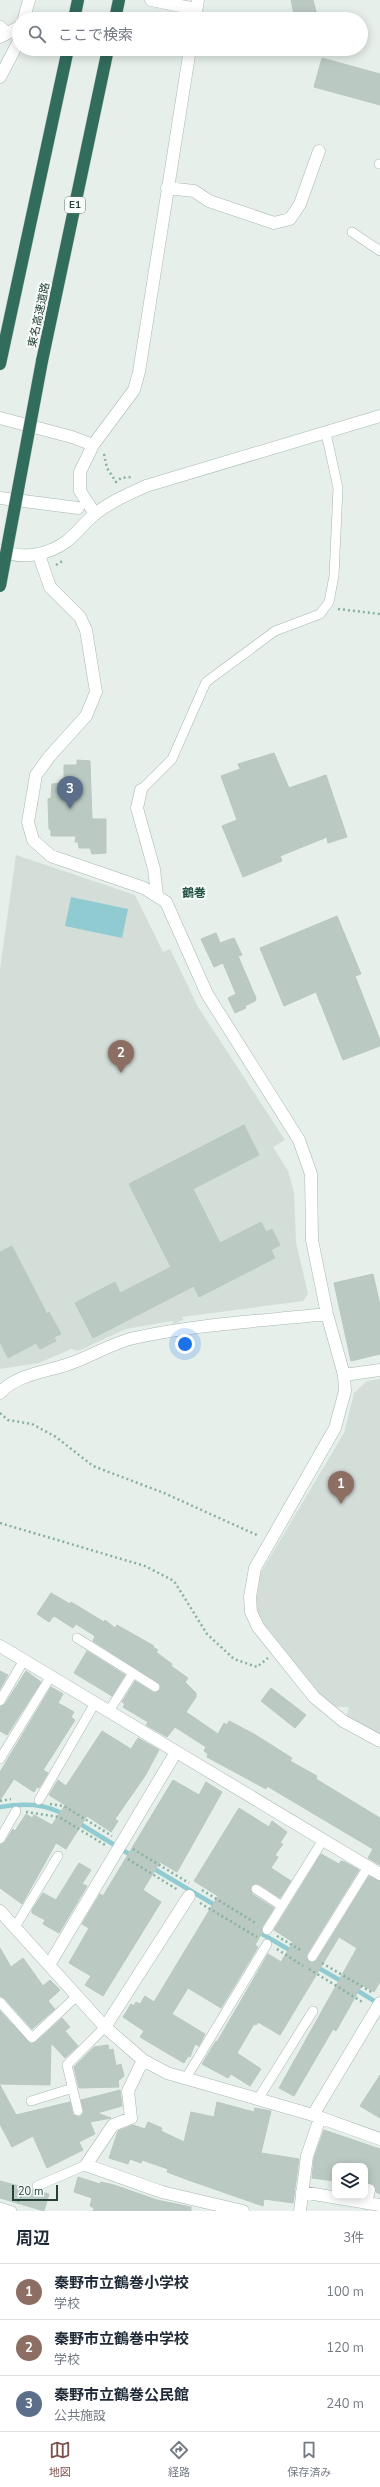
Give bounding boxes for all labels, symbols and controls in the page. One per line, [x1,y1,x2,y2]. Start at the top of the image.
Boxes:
search box [12,12,368,56]
icon: search [26,23,48,45]
text: ここで検索 [58,25,133,45]
road number: E1 [65,197,85,213]
street label: 東名高速道路 [25,281,53,349]
pin: 3 [57,776,83,809]
district label: 鶴巻 [182,885,206,901]
pin: 2 [108,1040,134,1073]
your location [175,1334,195,1354]
pin: 1 [328,1471,354,1504]
map controls [332,2163,368,2199]
button: layers [332,2163,368,2199]
scale bar [12,2183,58,2202]
text: 20 m [18,2184,43,2199]
text: 周辺 [16,2227,50,2250]
text: 3件 [343,2229,364,2247]
text: 秦野市立鶴巻小学校 [54,2273,189,2293]
text: 1 [25,2283,33,2301]
text: 100 m [326,2283,364,2301]
text: 学校 [54,2295,80,2313]
text: 秦野市立鶴巻中学校 [54,2329,189,2349]
text: 2 [25,2339,33,2357]
text: 120 m [326,2339,364,2357]
text: 学校 [54,2351,80,2369]
text: 秦野市立鶴巻公民館 [54,2385,189,2405]
text: 3 [25,2395,33,2413]
text: 240 m [326,2395,364,2413]
text: 公共施設 [54,2407,106,2425]
tab: 地図 [49,2439,71,2480]
tab: 経路 [168,2439,190,2480]
tab: 保存済み [287,2439,331,2480]

